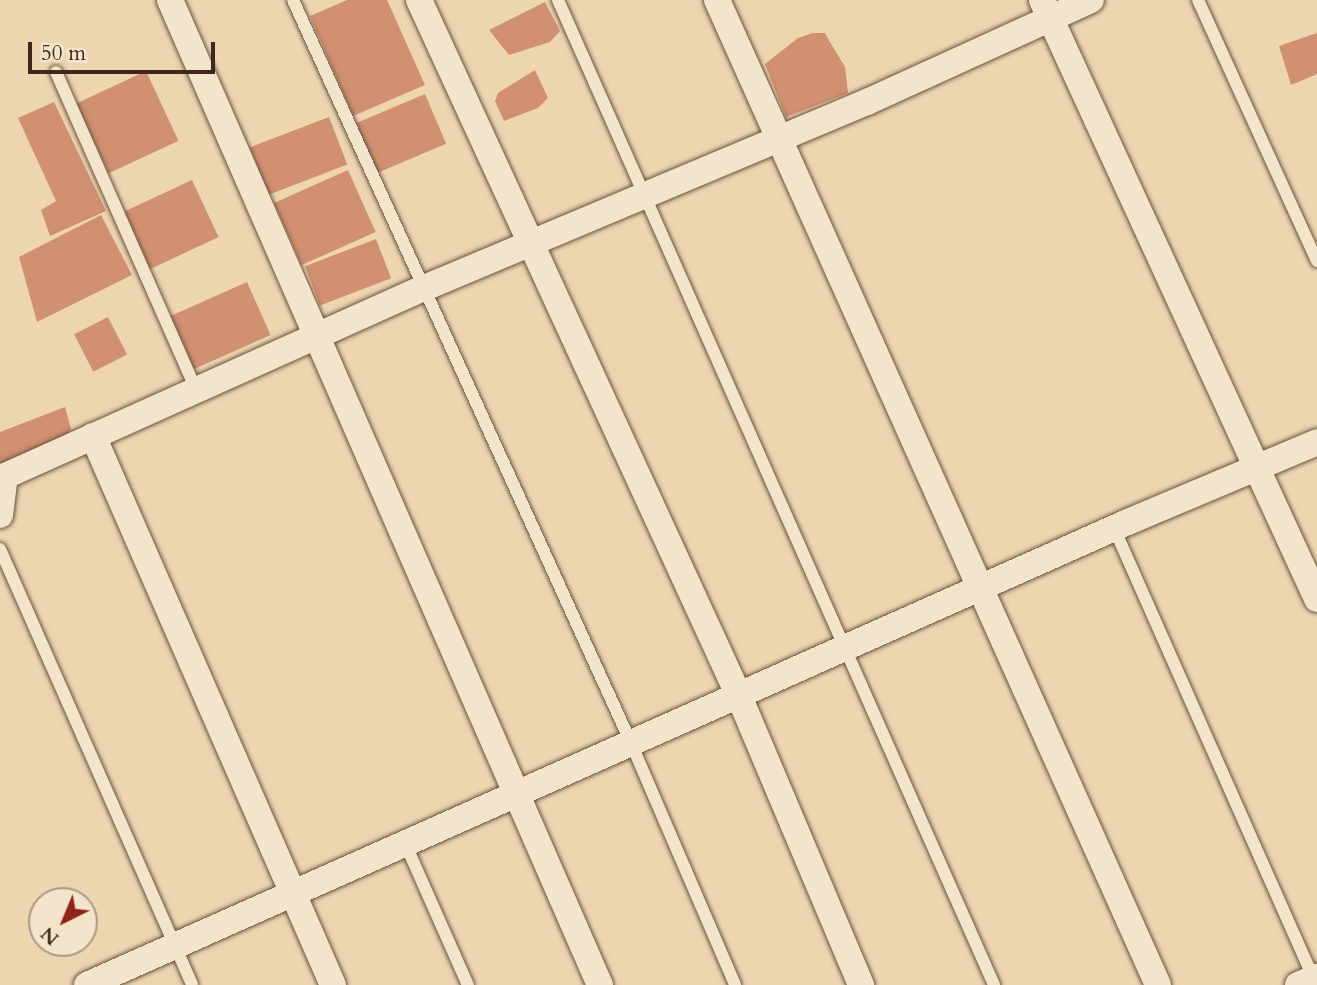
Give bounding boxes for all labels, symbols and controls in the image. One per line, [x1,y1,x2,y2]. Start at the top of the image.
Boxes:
scale bar [32,28,219,72]
text: 50 m [41,39,86,68]
north arrow [28,887,98,957]
text: N [35,921,65,951]

